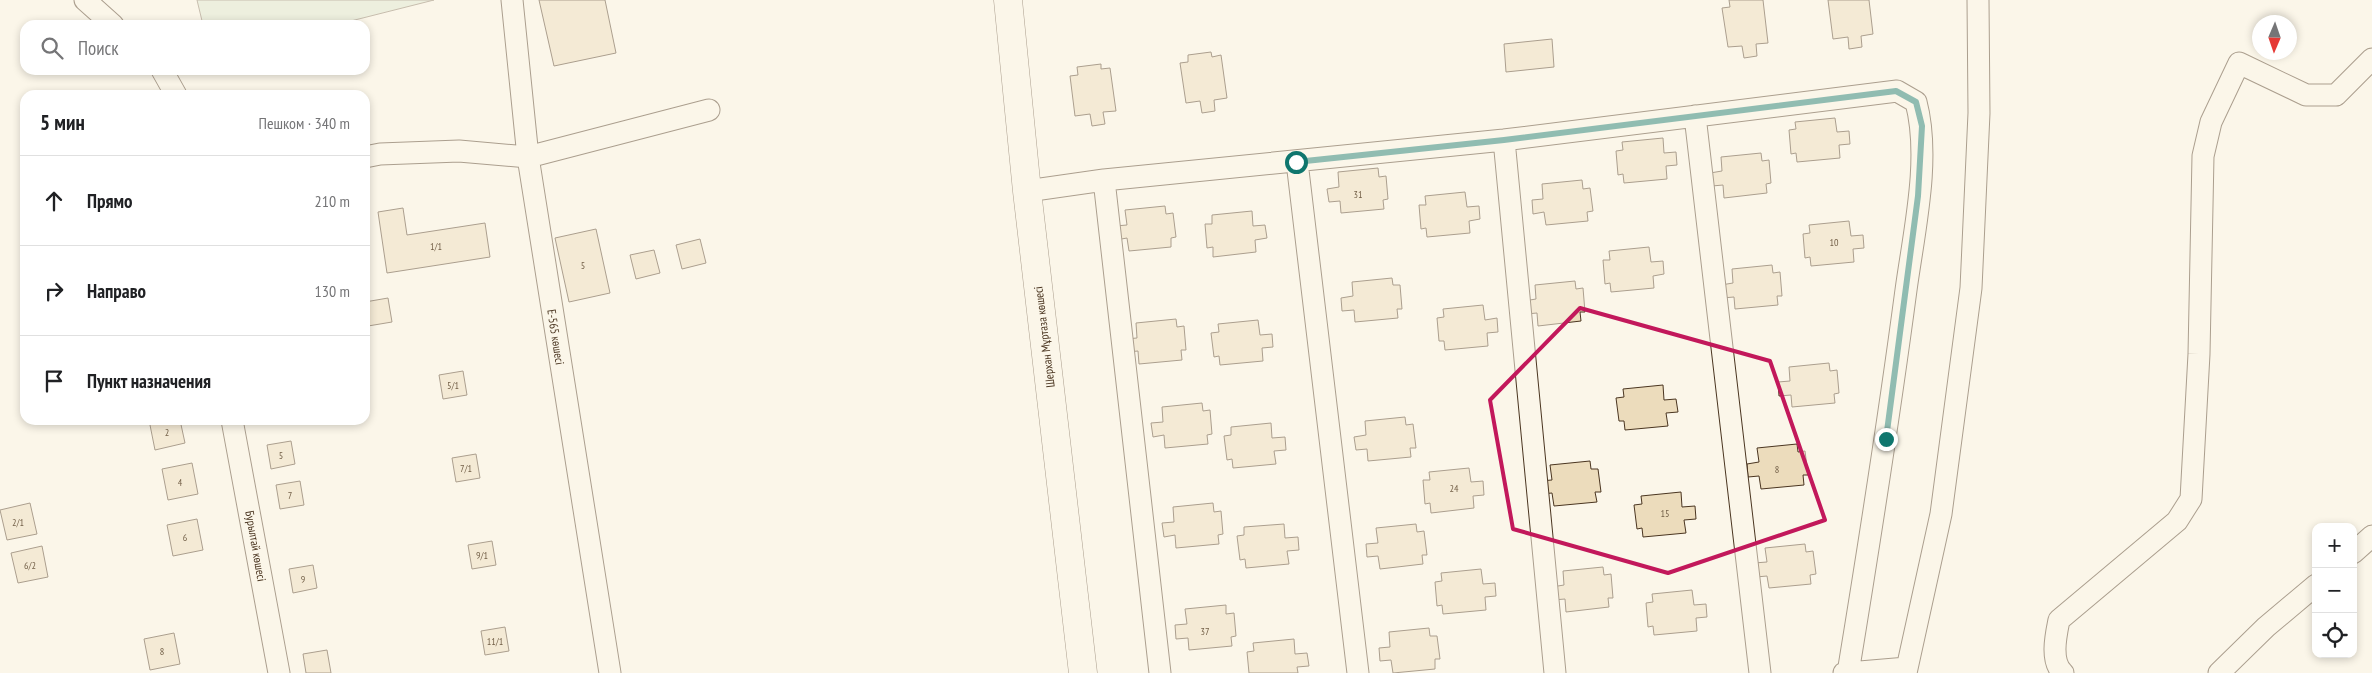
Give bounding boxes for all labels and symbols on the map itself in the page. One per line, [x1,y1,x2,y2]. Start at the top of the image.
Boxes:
north arrow [2252,15,2297,60]
route start [1285,151,1308,174]
house number: 31 [1354,188,1363,201]
house number: 10 [1830,236,1839,249]
house number: 1/1 [430,240,442,253]
house number: 5 [581,259,585,272]
street label: Шерхан Мұртаза көшесі [1030,285,1058,389]
street label: Е-565 көшесі [544,308,568,366]
house number: 5/1 [447,379,459,392]
house number: 2 [165,426,169,439]
route end [1875,428,1898,451]
house number: 5 [279,449,283,462]
house number: 7/1 [460,462,472,475]
house number: 8 [1775,463,1779,476]
house number: 4 [178,476,183,489]
house number: 24 [1450,482,1459,495]
house number: 7 [288,489,292,502]
house number: 15 [1661,507,1670,520]
street label: Бурылтай көшесі [242,510,270,582]
house number: 2/1 [12,516,24,529]
house number: 6 [183,531,188,544]
house number: 9/1 [476,549,488,562]
house number: 6/2 [24,559,36,572]
house number: 9 [301,573,305,586]
house number: 37 [1201,625,1210,638]
house number: 11/1 [487,635,503,648]
house number: 8 [160,645,164,658]

